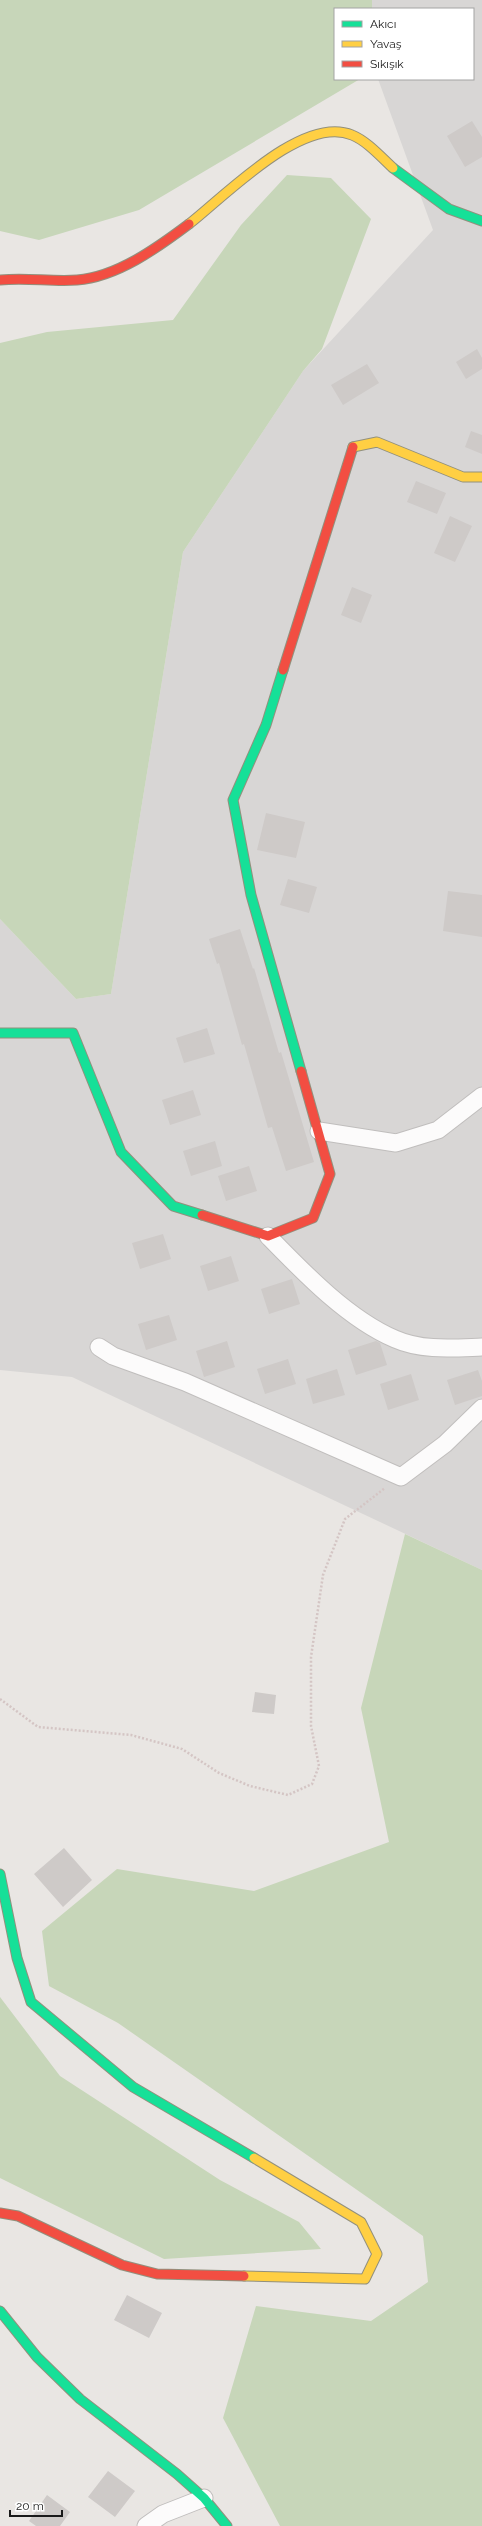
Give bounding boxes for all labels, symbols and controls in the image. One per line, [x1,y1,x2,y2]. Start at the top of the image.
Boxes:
legend [334,8,474,80]
text: Akıcı [370,17,396,31]
text: Yavaş [370,37,402,51]
text: Sıkışık [370,57,404,71]
scale bar [10,2492,62,2518]
text: 20 m [16,2499,44,2513]

